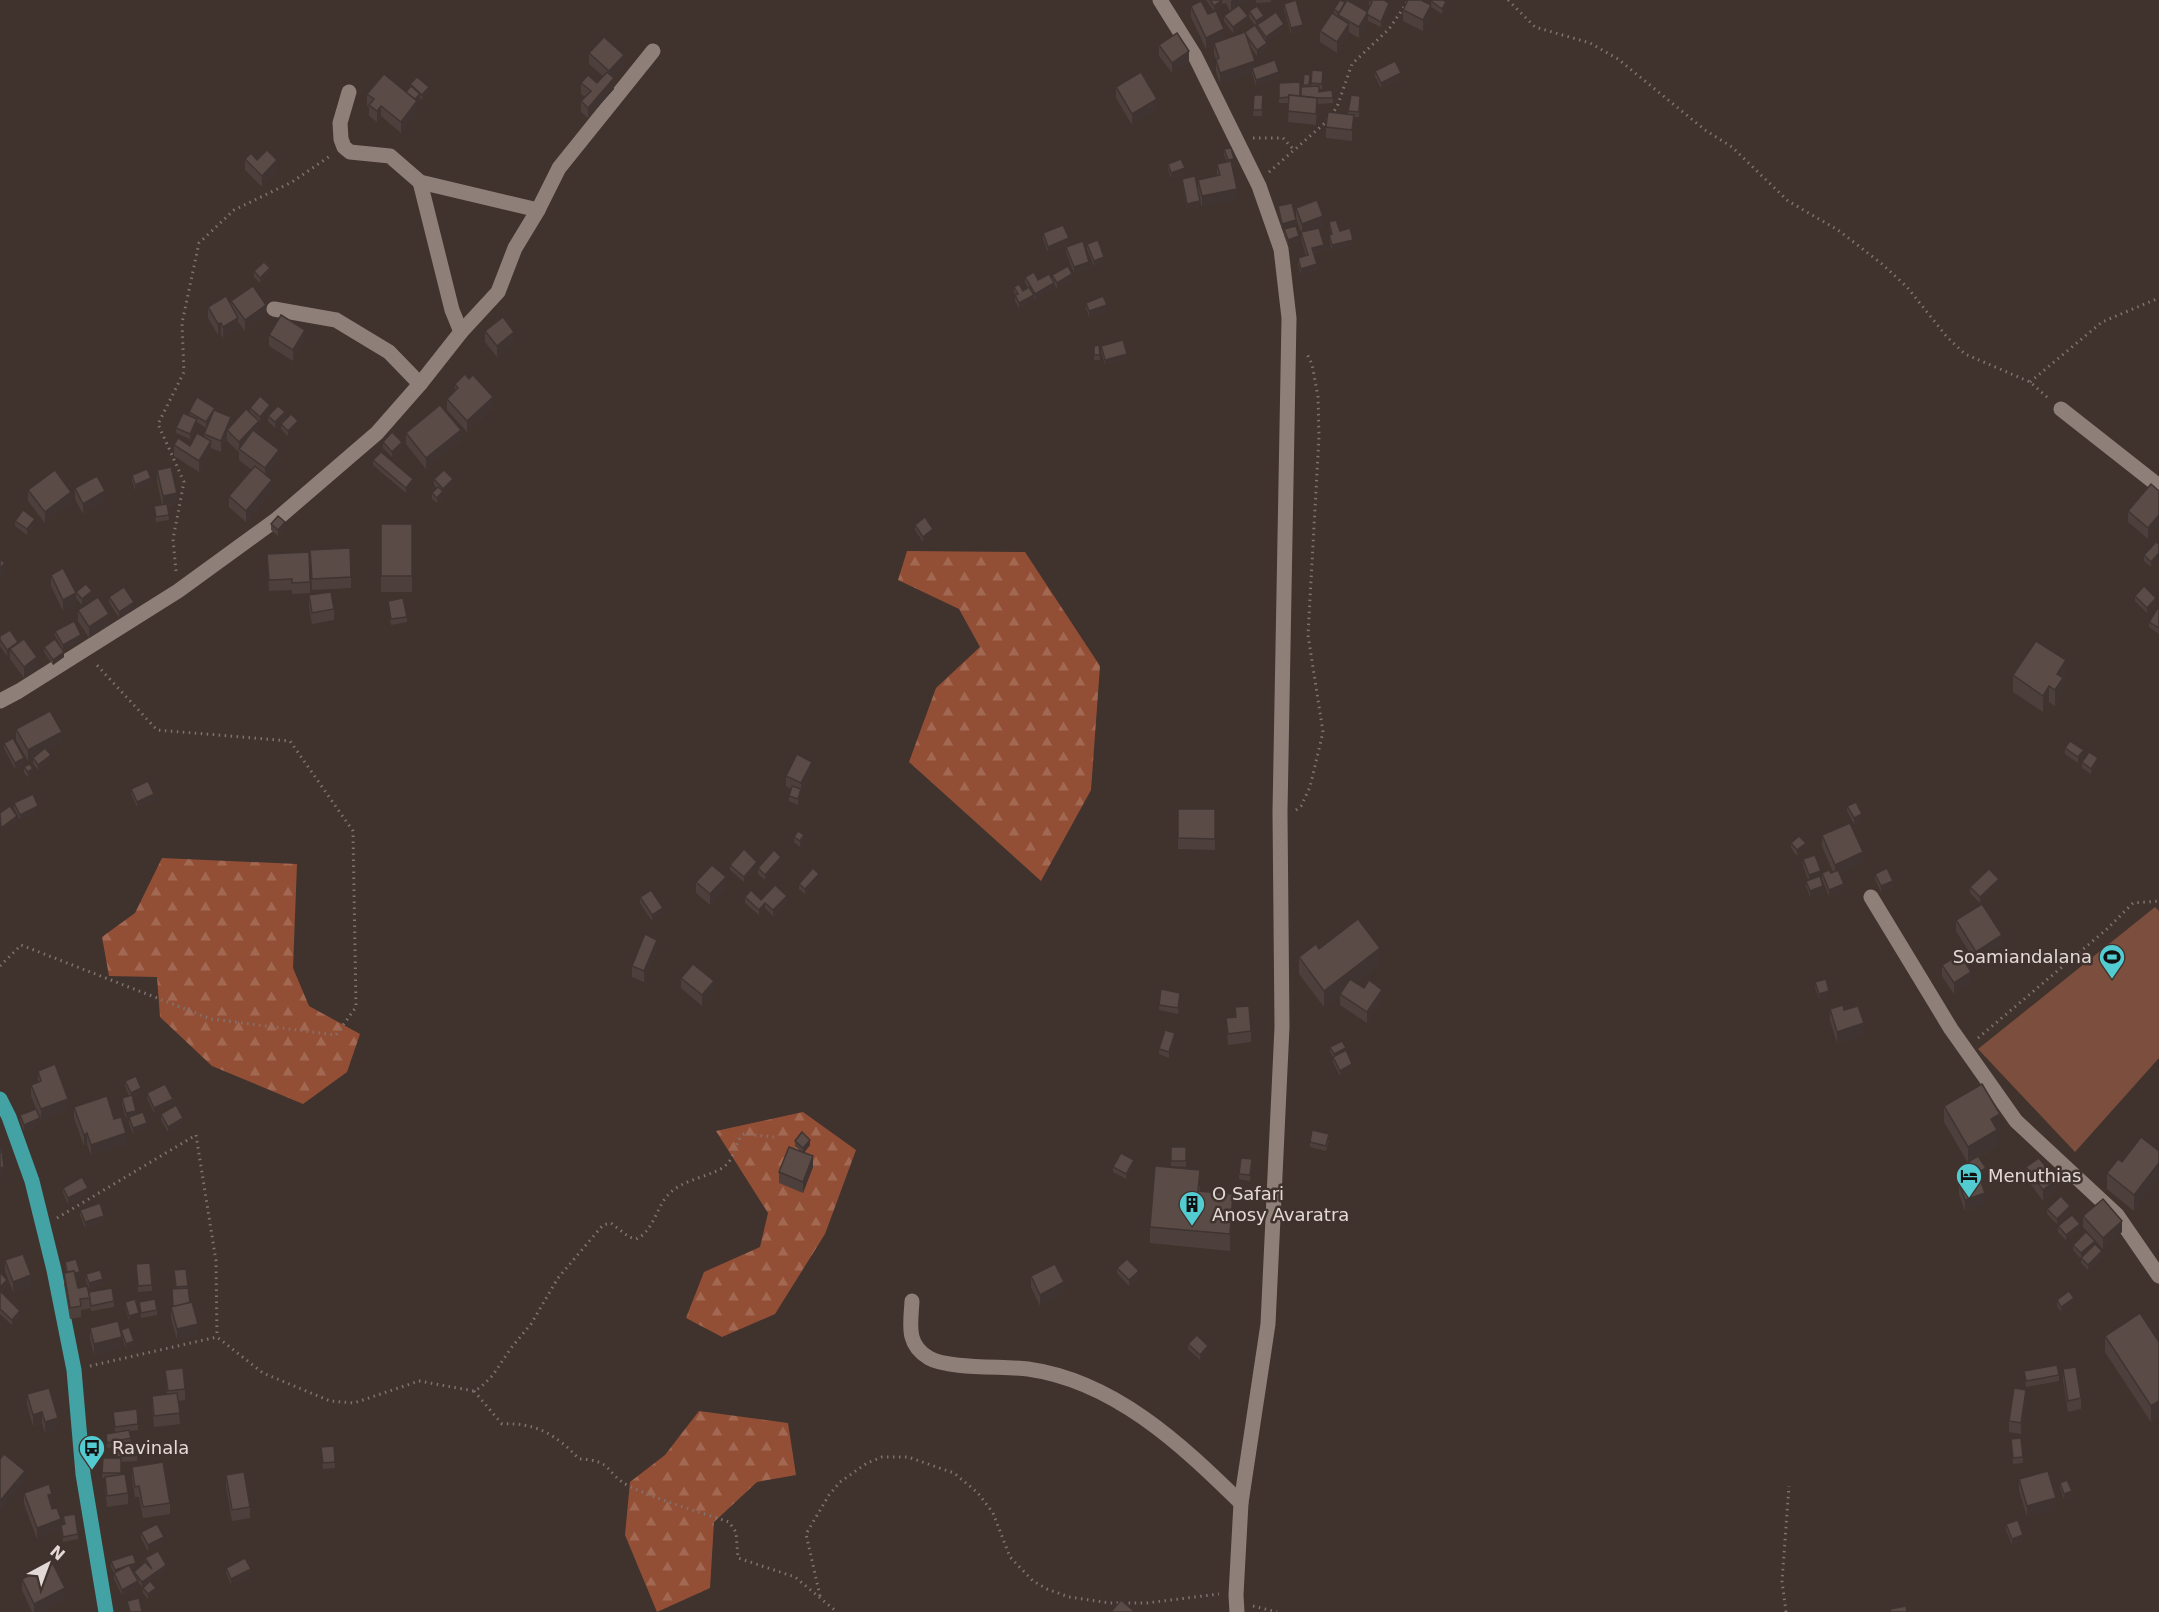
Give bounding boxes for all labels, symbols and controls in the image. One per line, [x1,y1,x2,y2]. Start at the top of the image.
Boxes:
sports icon: Soamiandalana [2097,942,2127,980]
place label: Soamiandalana [1953,946,2092,967]
hotel icon: Menuthias [1954,1161,1984,1199]
place label: Menuthias [1988,1165,2081,1186]
place label: O Safari Anosy Avaratra [1212,1183,1349,1225]
building icon: O Safari Anosy Avaratra [1177,1189,1207,1227]
bus stop icon: Ravinala [77,1433,107,1471]
place label: Ravinala [112,1437,189,1458]
north arrow [18,1534,78,1594]
text: N [46,1541,69,1565]

